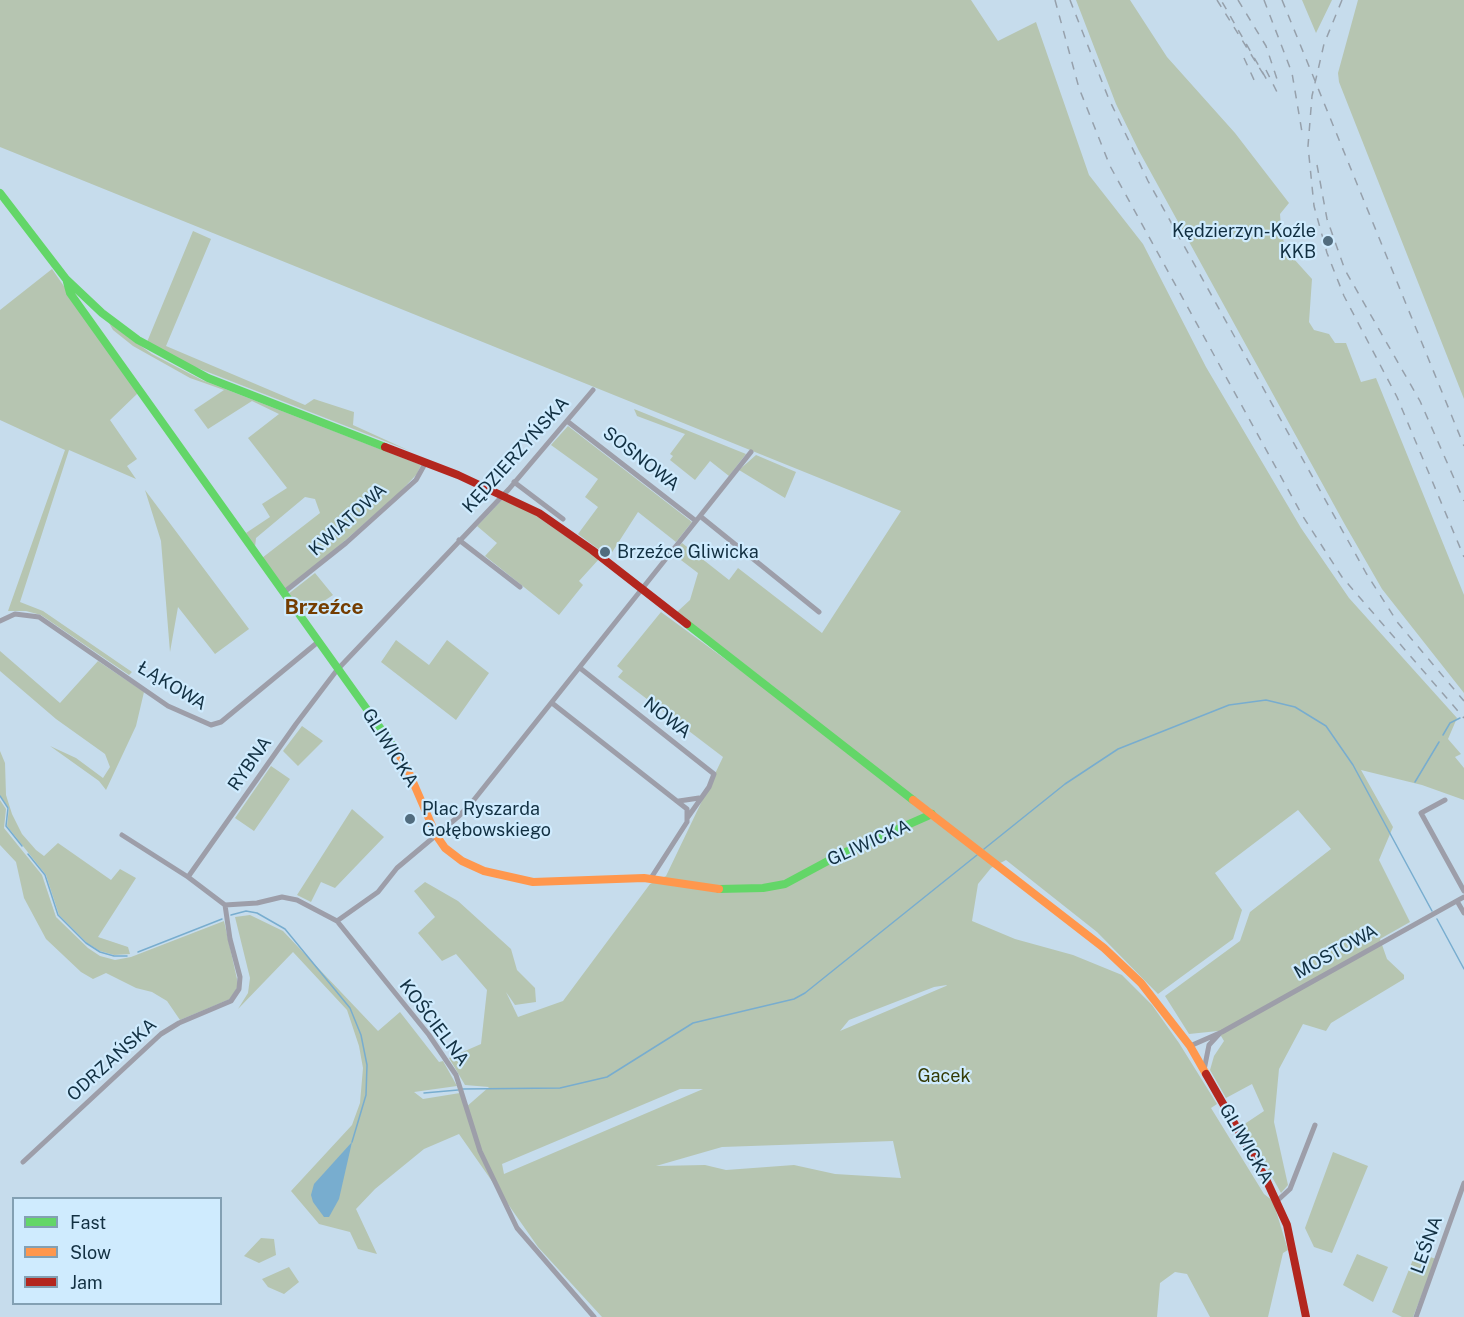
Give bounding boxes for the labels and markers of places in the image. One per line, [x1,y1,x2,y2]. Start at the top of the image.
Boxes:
place label: Kędzierzyn-Koźle KKB [1172,220,1316,262]
marker: Kędzierzyn-Koźle KKB [1321,234,1335,248]
place label: Brzeźce Gliwicka [617,541,759,563]
marker: Brzeźce Gliwicka [598,545,612,559]
place label: Plac Ryszarda Gołębowskiego [422,798,551,840]
marker: Plac Ryszarda Gołębowskiego [403,812,417,826]

